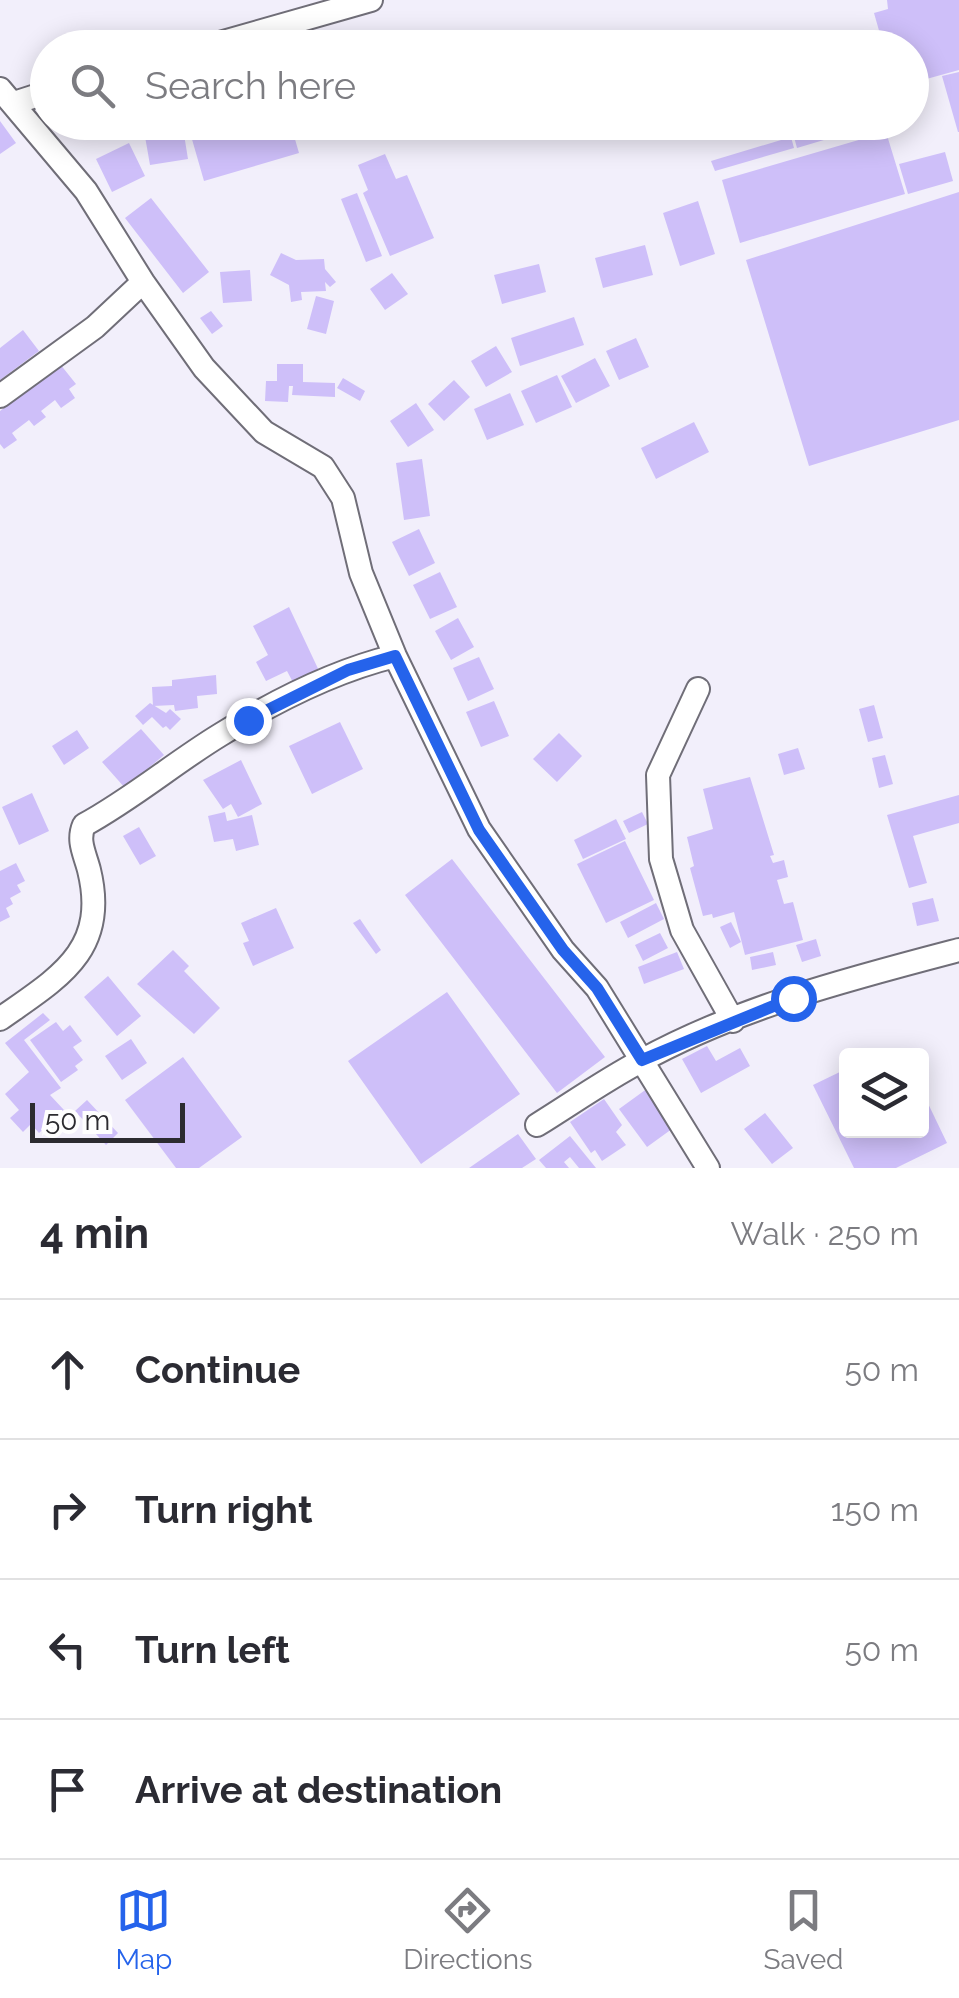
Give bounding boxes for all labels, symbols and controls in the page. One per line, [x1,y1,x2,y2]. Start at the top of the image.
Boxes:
search box [30,30,929,140]
icon: search [65,58,120,113]
text: Search here [145,63,356,108]
route end [226,698,272,744]
route start [771,976,817,1022]
map controls [839,1048,929,1138]
button: layers [839,1048,929,1138]
scale bar [30,1098,185,1142]
text: 50 m [45,1104,110,1137]
text: 4 min [40,1209,149,1258]
text: Walk · 250 m [730,1215,919,1252]
icon: ahead [40,1342,95,1397]
text: Continue [135,1347,300,1392]
text: 50 m [844,1351,919,1388]
icon: right [40,1482,95,1537]
text: Turn right [135,1487,312,1532]
text: 150 m [831,1491,919,1528]
icon: left [40,1622,95,1677]
text: Turn left [135,1627,290,1672]
text: 50 m [844,1631,919,1668]
icon: arrive [40,1762,95,1817]
text: Arrive at destination [135,1767,502,1812]
tab: Map [115,1883,172,1976]
tab: Directions [403,1883,533,1976]
tab: Saved [763,1883,844,1976]

